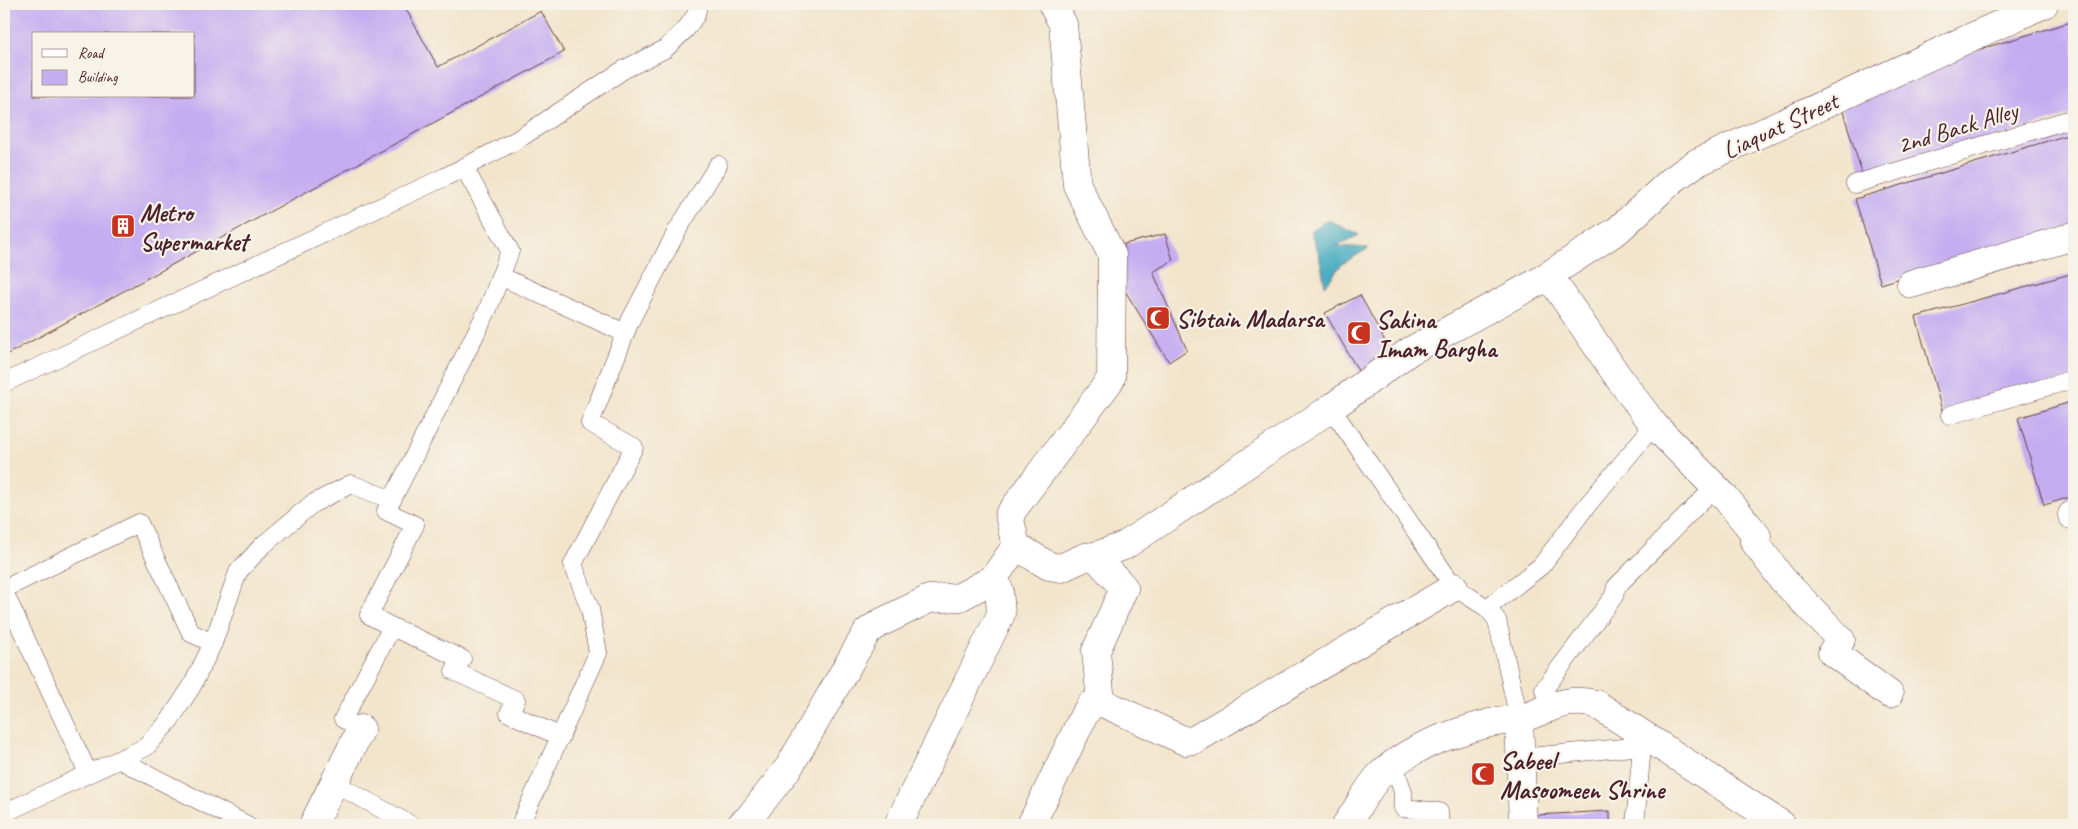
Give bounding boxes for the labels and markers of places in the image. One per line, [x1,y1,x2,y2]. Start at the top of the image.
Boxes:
place label: Metro Supermarket [140,197,251,258]
building icon: Metro Supermarket [110,213,136,239]
place label: Sibtain Madarsa [1176,303,1326,335]
place label: Sakina Imam Bargha [1376,304,1499,365]
mosque icon: Sibtain Madarsa [1145,305,1171,331]
mosque icon: Sakina Imam Bargha [1346,320,1372,346]
place label: Sabeel Masoomeen Shrine [1500,745,1667,806]
mosque icon: Sabeel Masoomeen Shrine [1470,761,1496,787]

